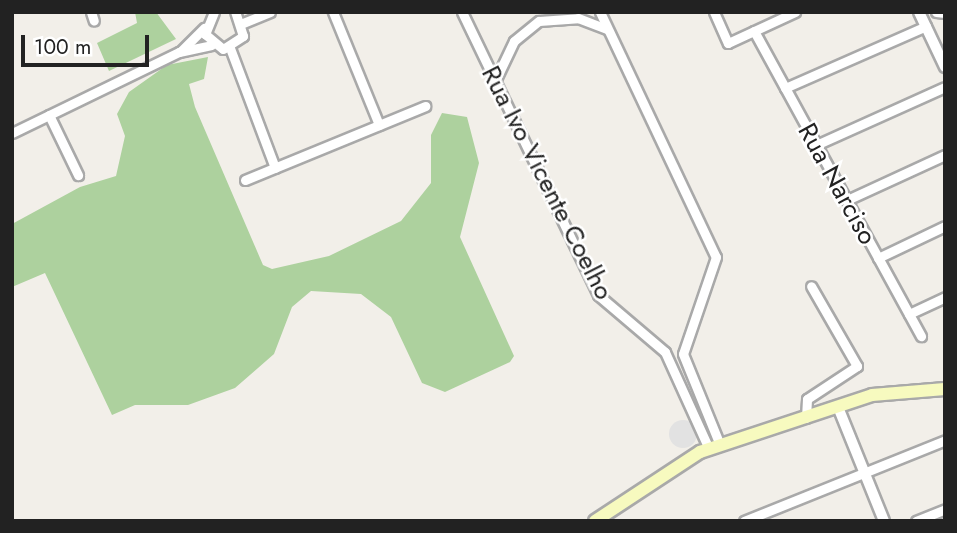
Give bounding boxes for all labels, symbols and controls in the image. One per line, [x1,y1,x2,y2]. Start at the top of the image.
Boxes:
scale bar [24,21,152,65]
text: 100 m [34,32,91,62]
street label: Rua Ivo Vicente Coelho [475,61,619,305]
street label: Rua Narciso [791,118,883,250]

